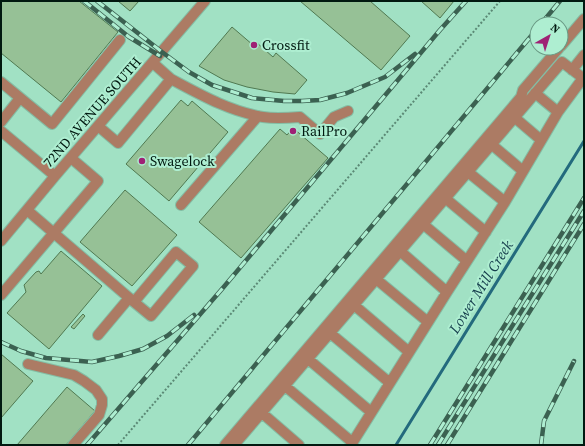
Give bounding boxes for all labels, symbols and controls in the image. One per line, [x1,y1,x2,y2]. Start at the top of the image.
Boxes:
north arrow [529,16,569,56]
text: N [547,20,563,37]
place label: Crossfit [262,35,310,55]
marker: Crossfit [249,40,259,50]
street label: 72ND AVENUE SOUTH [38,52,146,172]
place label: RailPro [301,121,347,141]
marker: RailPro [288,126,298,136]
place label: Swagelock [150,151,215,171]
marker: Swagelock [137,156,147,166]
water label: Lower Mill Creek [443,235,518,338]

